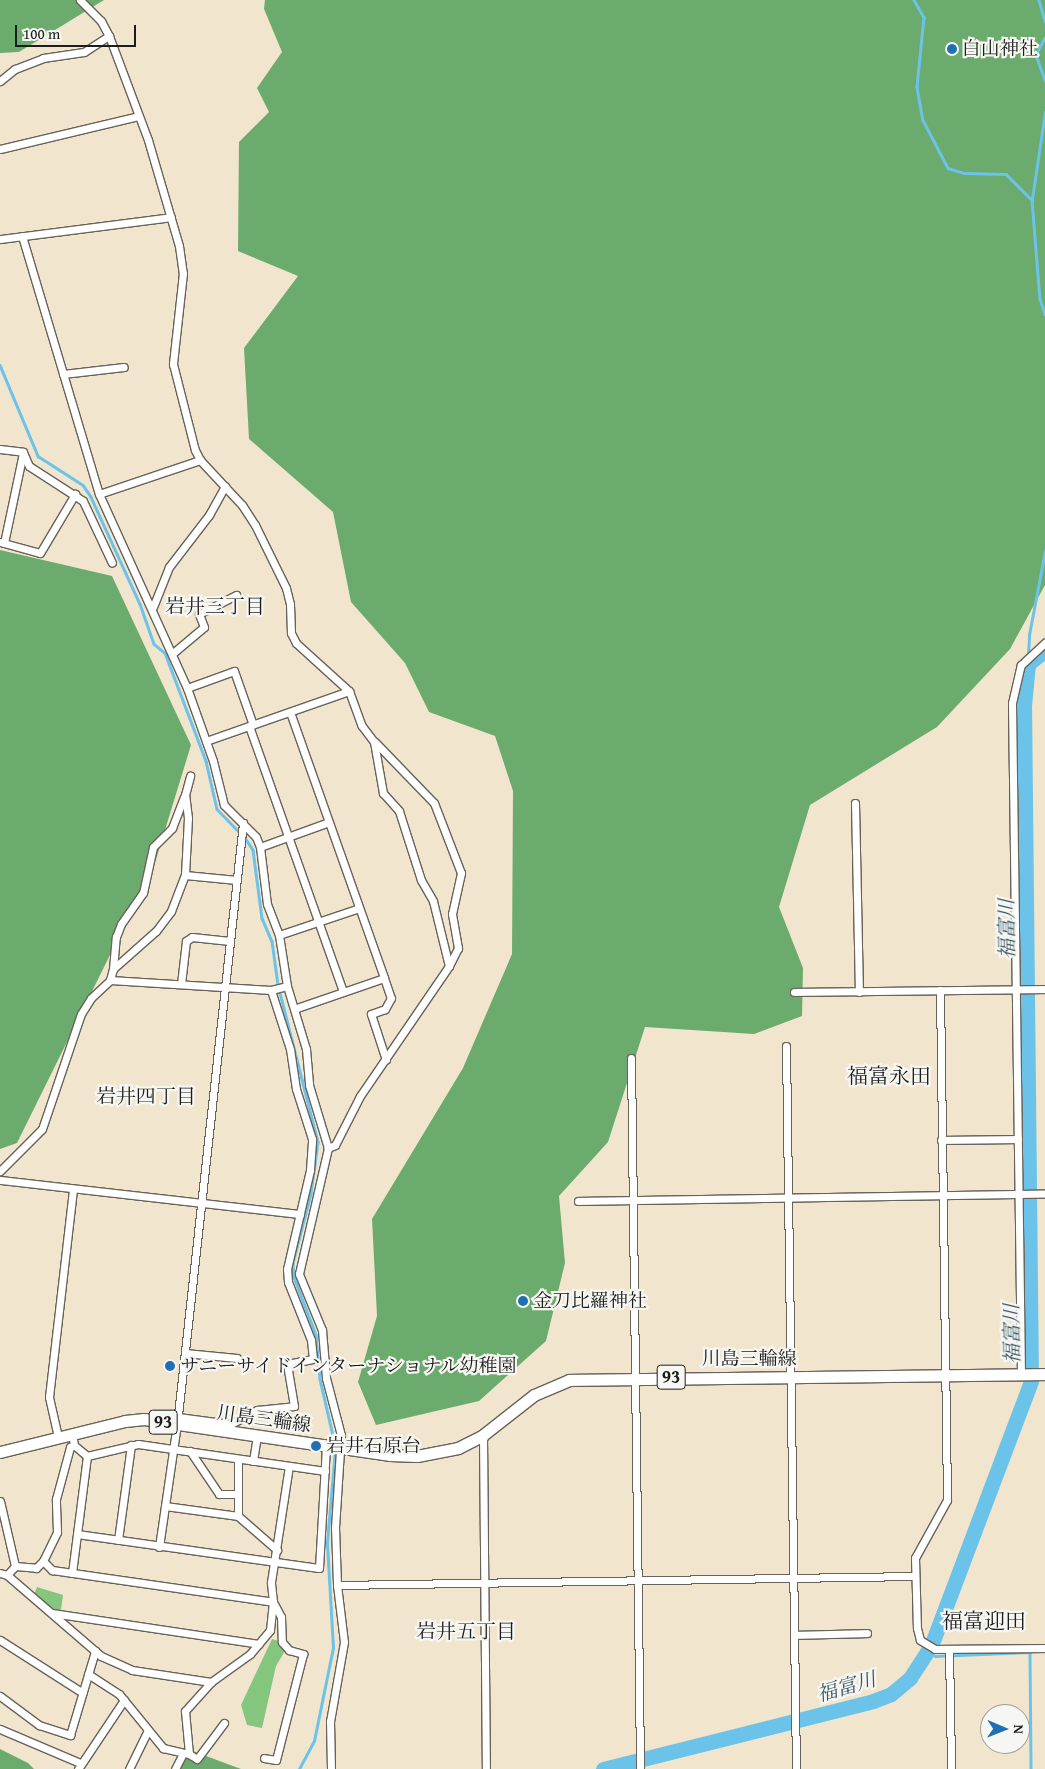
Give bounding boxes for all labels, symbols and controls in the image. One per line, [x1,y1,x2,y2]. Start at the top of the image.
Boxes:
scale bar [18,15,139,47]
text: 100 m [23,23,60,44]
place label: 白山神社 [962,38,1038,60]
marker: 白山神社 [946,43,958,55]
district label: 岩井三丁目 [165,593,265,617]
water label: 福富川 [993,899,1019,959]
district label: 福富永田 [847,1063,931,1089]
district label: 岩井四丁目 [96,1083,196,1107]
place label: 金刀比羅神社 [533,1290,647,1312]
marker: 金刀比羅神社 [517,1295,529,1307]
water label: 福富川 [998,1304,1024,1364]
street label: 川島三輪線 [702,1348,796,1370]
place label: サニーサイドインターナショナル幼稚園 [180,1355,522,1377]
marker: サニーサイドインターナショナル幼稚園 [164,1360,176,1372]
road number: 93 [656,1361,686,1392]
street label: 川島三輪線 [215,1401,313,1437]
road number: 93 [148,1406,178,1438]
place label: 岩井石原台 [326,1435,421,1457]
marker: 岩井石原台 [310,1440,322,1452]
district label: 福富迎田 [942,1608,1026,1634]
district label: 岩井五丁目 [416,1618,516,1642]
water label: 福富川 [814,1666,878,1706]
north arrow [980,1704,1030,1754]
text: N [1009,1724,1029,1734]

